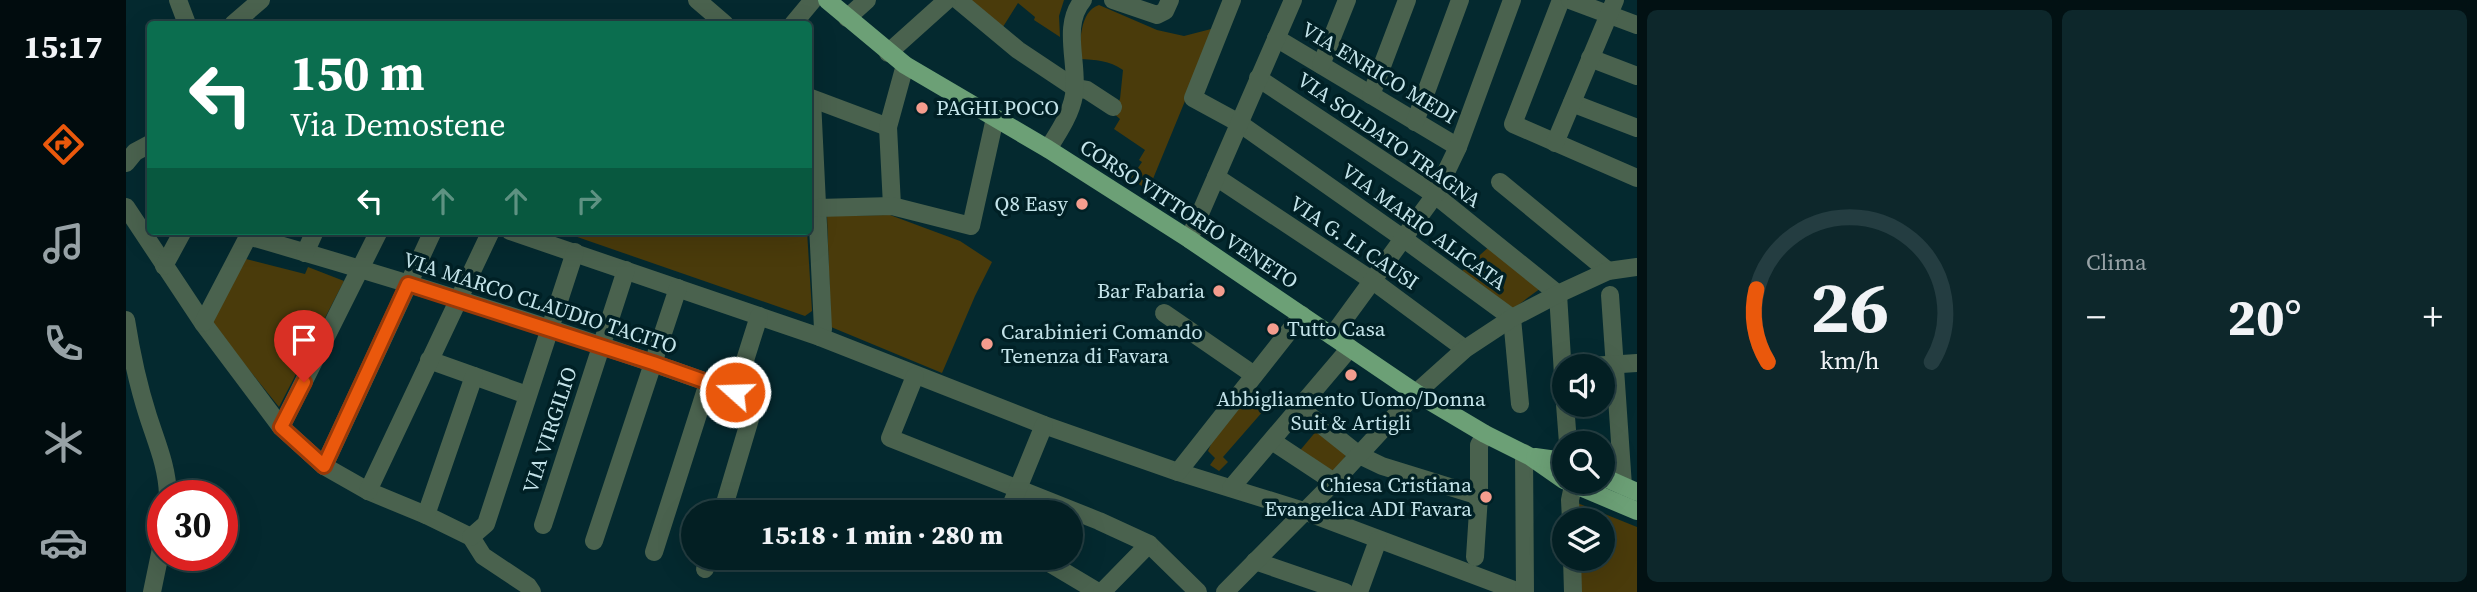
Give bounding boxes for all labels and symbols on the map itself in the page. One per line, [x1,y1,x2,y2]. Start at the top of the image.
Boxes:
street label: VIA ENRICO MEDI [1296,15,1462,130]
street label: VIA SOLDATO TRAGNA [1291,65,1487,214]
place label: PAGHI POCO [936,93,1059,122]
marker: PAGHI POCO [914,100,930,116]
street label: CORSO VITTORIO VENETO [1074,132,1304,295]
street label: VIA MARIO ALICATA [1336,157,1513,297]
place label: Q8 Easy [995,189,1068,218]
street label: VIA G. LI CAUSI [1284,189,1424,296]
marker: Q8 Easy [1074,196,1090,212]
street label: VIA MARCO CLAUDIO TACITO [399,244,681,361]
place label: Bar Fabaria [1097,276,1205,305]
marker: Bar Fabaria [1211,283,1227,299]
pin [274,310,334,382]
place label: Tutto Casa [1287,314,1386,343]
place label: Carabinieri Comando Tenenza di Favara [1001,317,1203,370]
marker: Tutto Casa [1265,321,1281,337]
marker: Carabinieri Comando Tenenza di Favara [979,336,995,352]
position arrow [698,355,772,429]
street label: VIA VIRGILIO [515,363,584,497]
marker: Abbigliamento Uomo/Donna Suit & Artigli [1343,367,1359,383]
place label: Abbigliamento Uomo/Donna Suit & Artigli [1216,384,1486,437]
place label: Chiesa Cristiana Evangelica ADI Favara [1264,470,1472,523]
speed limit sign: 30 [147,480,238,571]
marker: Chiesa Cristiana Evangelica ADI Favara [1478,489,1494,505]

